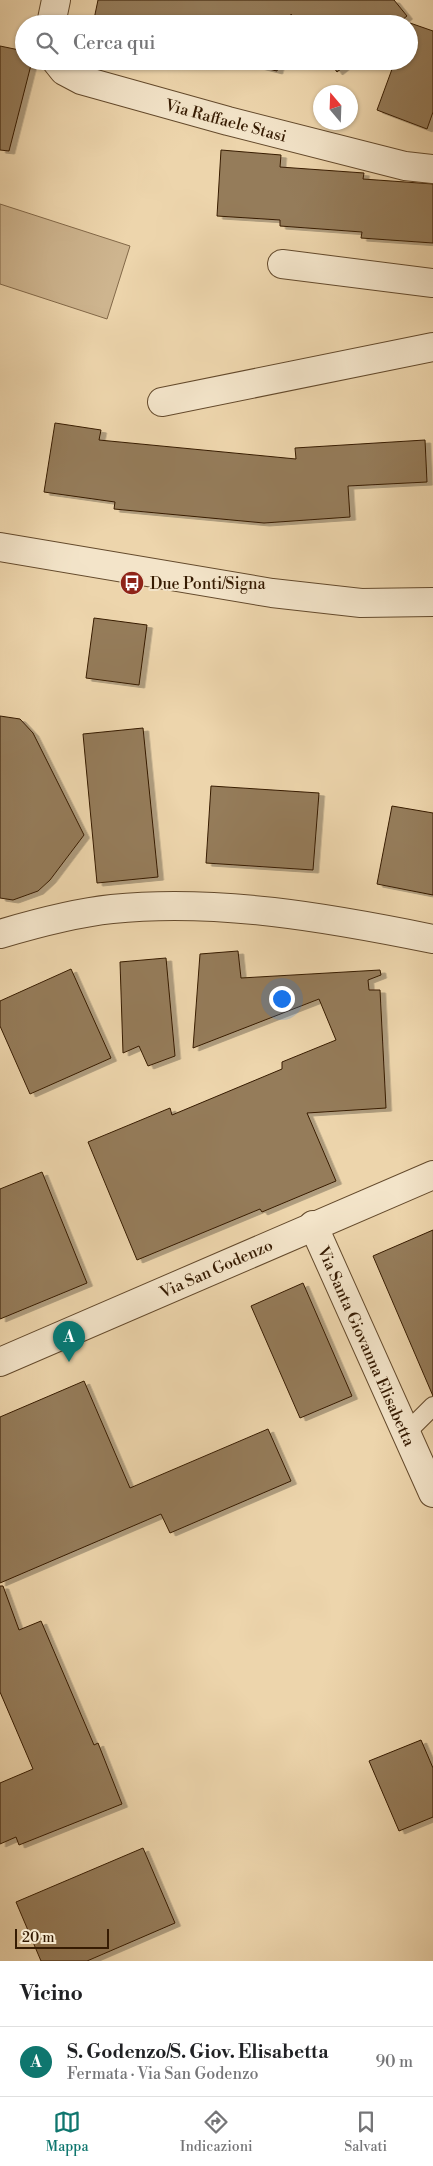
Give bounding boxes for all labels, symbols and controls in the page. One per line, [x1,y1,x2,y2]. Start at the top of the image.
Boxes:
search box [15,15,418,70]
icon: search [33,29,61,57]
text: Cerca qui [73,31,156,55]
north arrow [313,85,358,130]
street label: Via Raffaele Stasi [162,95,289,147]
bus stop icon: Due Ponti/Signa [119,570,145,596]
place label: Due Ponti/Signa [150,574,267,594]
your location [269,986,295,1012]
street label: Via San Godenzo [156,1235,276,1303]
street label: Via Santa Giovanna Elisabetta [312,1242,420,1450]
pin: A [53,1321,85,1362]
scale bar [15,1926,109,1949]
text: 20 m [22,1929,54,1947]
text: Vicino [20,1981,83,2007]
text: S. Godenzo/S. Giov. Elisabetta [67,2040,328,2064]
text: A [30,2052,42,2072]
text: 90 m [375,2052,413,2072]
text: Fermata · Via San Godenzo [67,2064,259,2084]
tab: Mappa [46,2108,89,2156]
tab: Indicazioni [180,2108,253,2156]
tab: Salvati [344,2108,387,2156]

